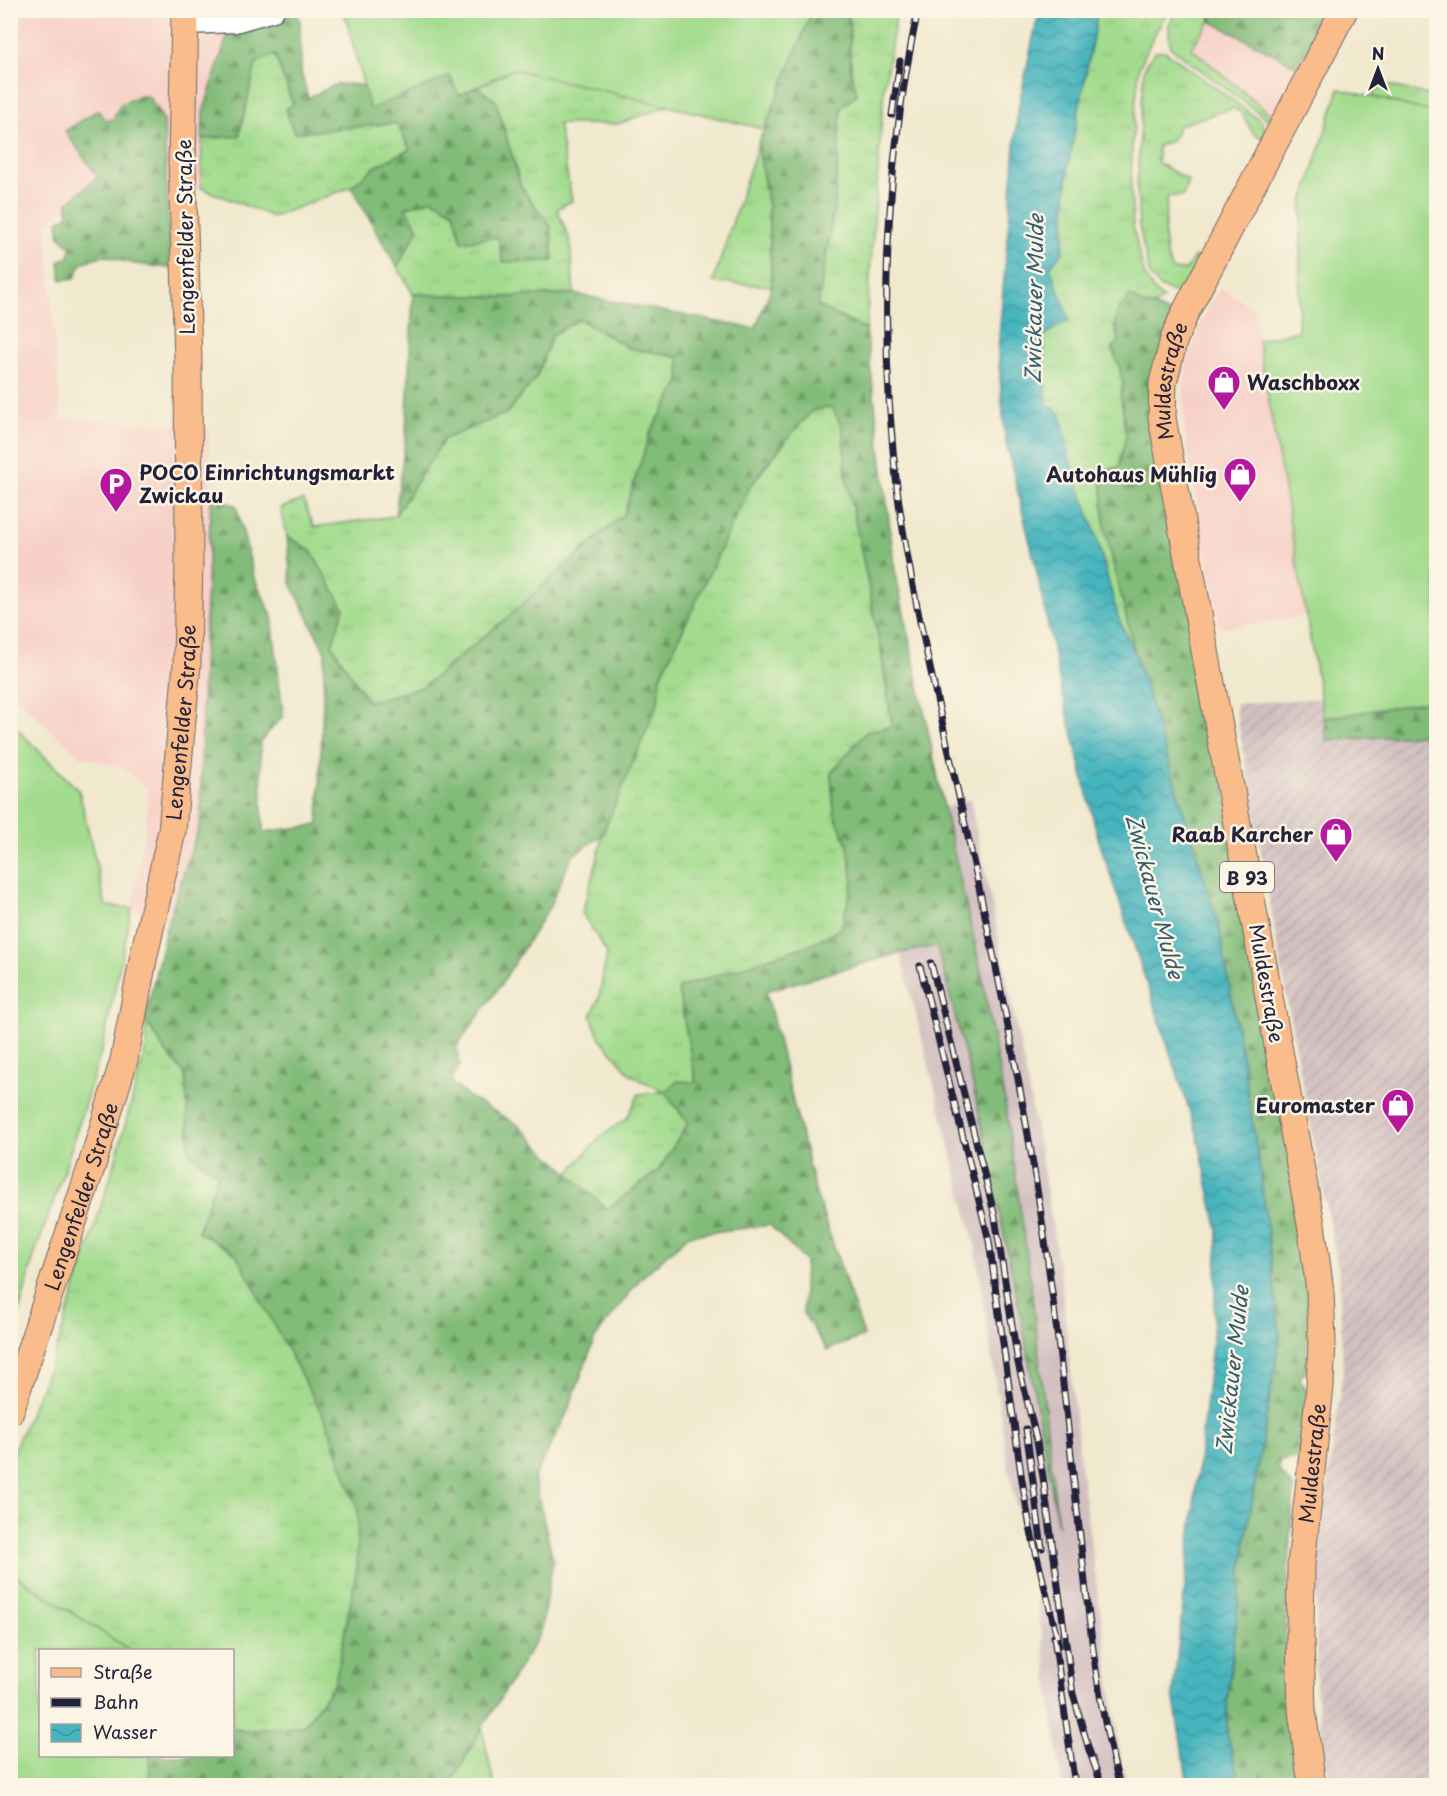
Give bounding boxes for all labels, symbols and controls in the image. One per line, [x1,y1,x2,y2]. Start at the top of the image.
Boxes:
north arrow [1348,39,1408,99]
text: N [1372,41,1384,65]
street label: Lengenfelder Straße [168,139,202,335]
water label: Zwickauer Mulde [1016,212,1051,384]
street label: Muldestraße [1147,317,1195,443]
shop icon: Waschboxx [1206,364,1242,411]
place label: Waschboxx [1247,367,1360,397]
shop icon: Autohaus Mühlig [1222,456,1258,503]
place label: POCO Einrichtungsmarkt Zwickau [139,457,395,510]
place label: Autohaus Mühlig [1046,459,1217,489]
parking icon: POCO Einrichtungsmarkt Zwickau [98,466,134,513]
street label: Lengenfelder Straße [158,624,203,822]
water label: Zwickauer Mulde [1119,810,1194,984]
shop icon: Raab Karcher [1318,816,1354,863]
place label: Raab Karcher [1171,819,1313,849]
road number: B 93 [1220,862,1274,892]
street label: Muldestraße [1242,921,1292,1045]
shop icon: Euromaster [1380,1087,1416,1134]
place label: Euromaster [1256,1090,1376,1120]
street label: Lengenfelder Straße [36,1099,125,1294]
water label: Zwickauer Mulde [1206,1282,1256,1456]
street label: Muldestraße [1291,1402,1333,1525]
legend [39,1649,234,1757]
text: Straße [93,1658,153,1685]
text: Bahn [93,1688,139,1715]
text: Wasser [93,1718,158,1745]

